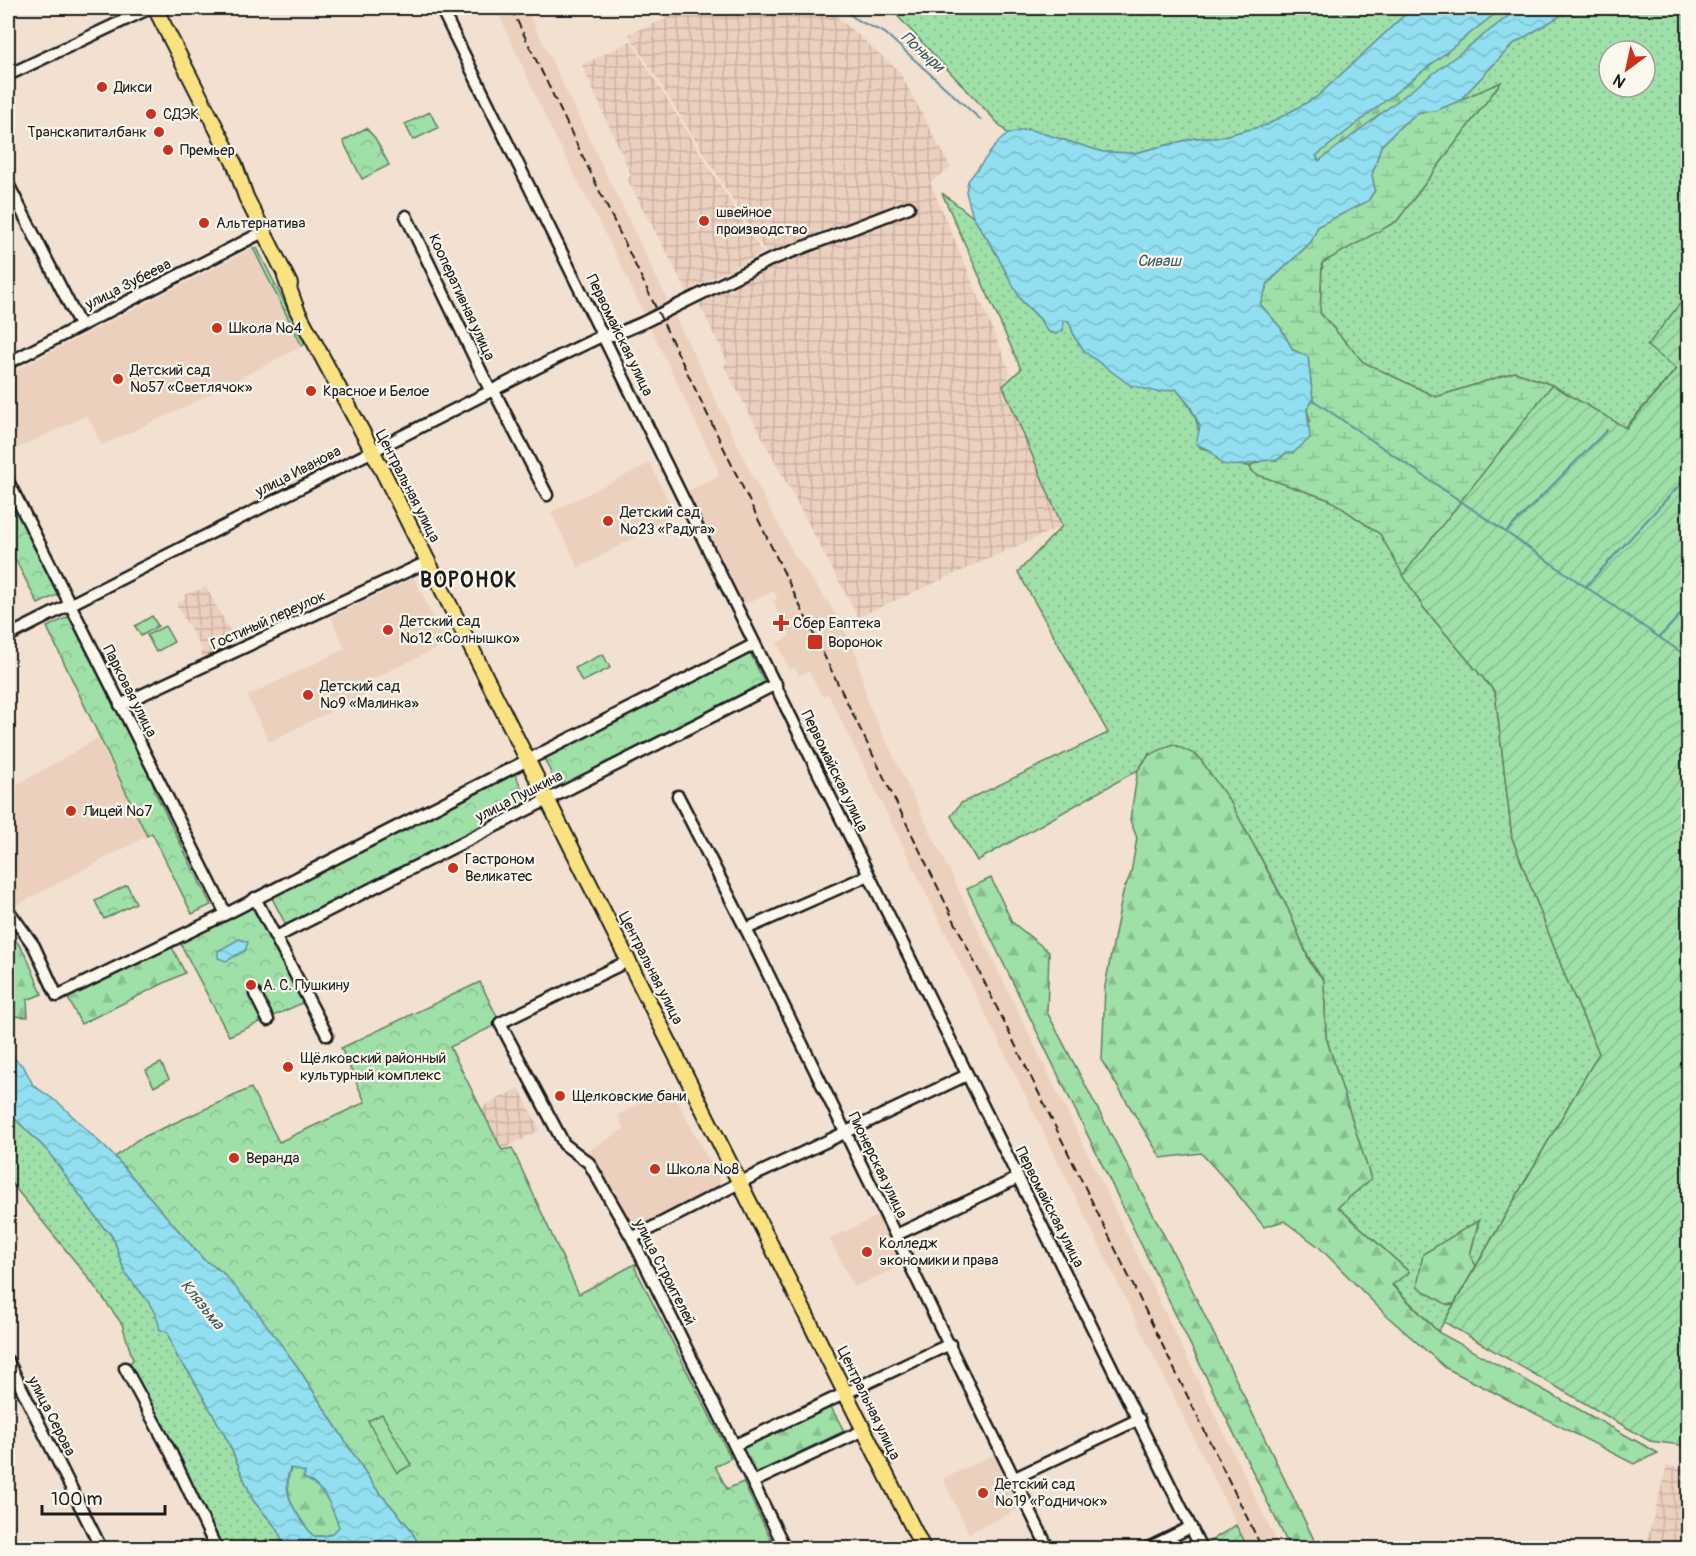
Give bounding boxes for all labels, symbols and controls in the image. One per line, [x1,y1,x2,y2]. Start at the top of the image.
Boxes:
water label: Поныри [897,27,949,78]
north arrow [1597,39,1657,99]
text: N [1609,69,1629,92]
place label: Дикси [113,78,152,97]
marker: Дикси [95,80,109,94]
place label: СДЭК [163,105,199,124]
marker: СДЭК [144,107,158,121]
place label: Транскапиталбанк [27,123,147,142]
marker: Транскапиталбанк [152,125,166,139]
place label: Премьер [180,141,235,160]
marker: Премьер [161,143,175,157]
place label: швейное производство [716,203,807,239]
place label: Альтернатива [216,214,306,233]
marker: швейное производство [697,214,711,228]
marker: Альтернатива [197,216,211,230]
street label: Кооперативная улица [424,231,499,364]
water label: Сиваш [1137,251,1182,271]
street label: улица Зубеева [81,255,174,315]
street label: Первомайская улица [582,271,657,399]
place label: Школа №4 [229,319,302,338]
marker: Школа №4 [210,321,224,335]
place label: Детский сад №57 «Светлячок» [129,361,253,397]
marker: Детский сад №57 «Светлячок» [111,372,125,386]
place label: Красное и Белое [323,382,430,401]
marker: Красное и Белое [304,384,318,398]
street label: Центральная улица [371,427,444,546]
street label: улица Иванова [251,442,344,502]
place label: Детский сад №23 «Радуга» [619,503,715,539]
marker: Детский сад №23 «Радуга» [601,514,615,528]
district label: ВОРОНОК [420,567,518,594]
street label: Гостиный переулок [208,586,329,654]
place label: Детский сад №12 «Солнышко» [399,612,520,648]
place label: Сбер Еаптека [793,614,881,633]
marker: Сбер Еаптека [774,616,788,630]
marker: Детский сад №12 «Солнышко» [381,623,395,637]
marker: Воронок [806,633,824,651]
place label: Воронок [828,633,883,652]
street label: Парковая улица [98,642,161,740]
place label: Детский сад №9 «Малинка» [319,677,419,713]
marker: Детский сад №9 «Малинка» [301,688,315,702]
street label: Первомайская улица [797,707,872,835]
street label: улица Пушкина [471,766,566,827]
place label: Лицей №7 [82,802,152,821]
marker: Лицей №7 [64,804,78,818]
place label: Гастроном Великатес [465,850,535,886]
marker: Гастроном Великатес [446,861,460,875]
street label: Центральная улица [614,909,687,1028]
place label: А. С. Пушкину [263,976,350,995]
marker: А. С. Пушкину [244,978,258,992]
place label: Щёлковский районный культурный комплекс [300,1049,446,1085]
marker: Щёлковский районный культурный комплекс [281,1060,295,1074]
place label: Щелковские бани [572,1087,687,1106]
marker: Щелковские бани [553,1089,567,1103]
street label: Пионерская улица [844,1109,911,1221]
street label: Первомайская улица [1011,1144,1088,1271]
place label: Веранда [246,1149,299,1168]
marker: Веранда [227,1151,241,1165]
place label: Школа №8 [667,1160,739,1179]
marker: Школа №8 [648,1162,662,1176]
street label: улица Строителей [629,1215,699,1328]
place label: Колледж экономики и права [879,1234,999,1270]
marker: Колледж экономики и права [860,1245,874,1259]
water label: Клязьма [176,1276,229,1335]
street label: Центральная улица [833,1343,904,1463]
street label: улица Серова [23,1372,80,1459]
place label: Детский сад №19 «Родничок» [994,1475,1108,1511]
scale bar [42,1478,165,1516]
marker: Детский сад №19 «Родничок» [976,1486,990,1500]
text: 100 m [51,1488,103,1511]

